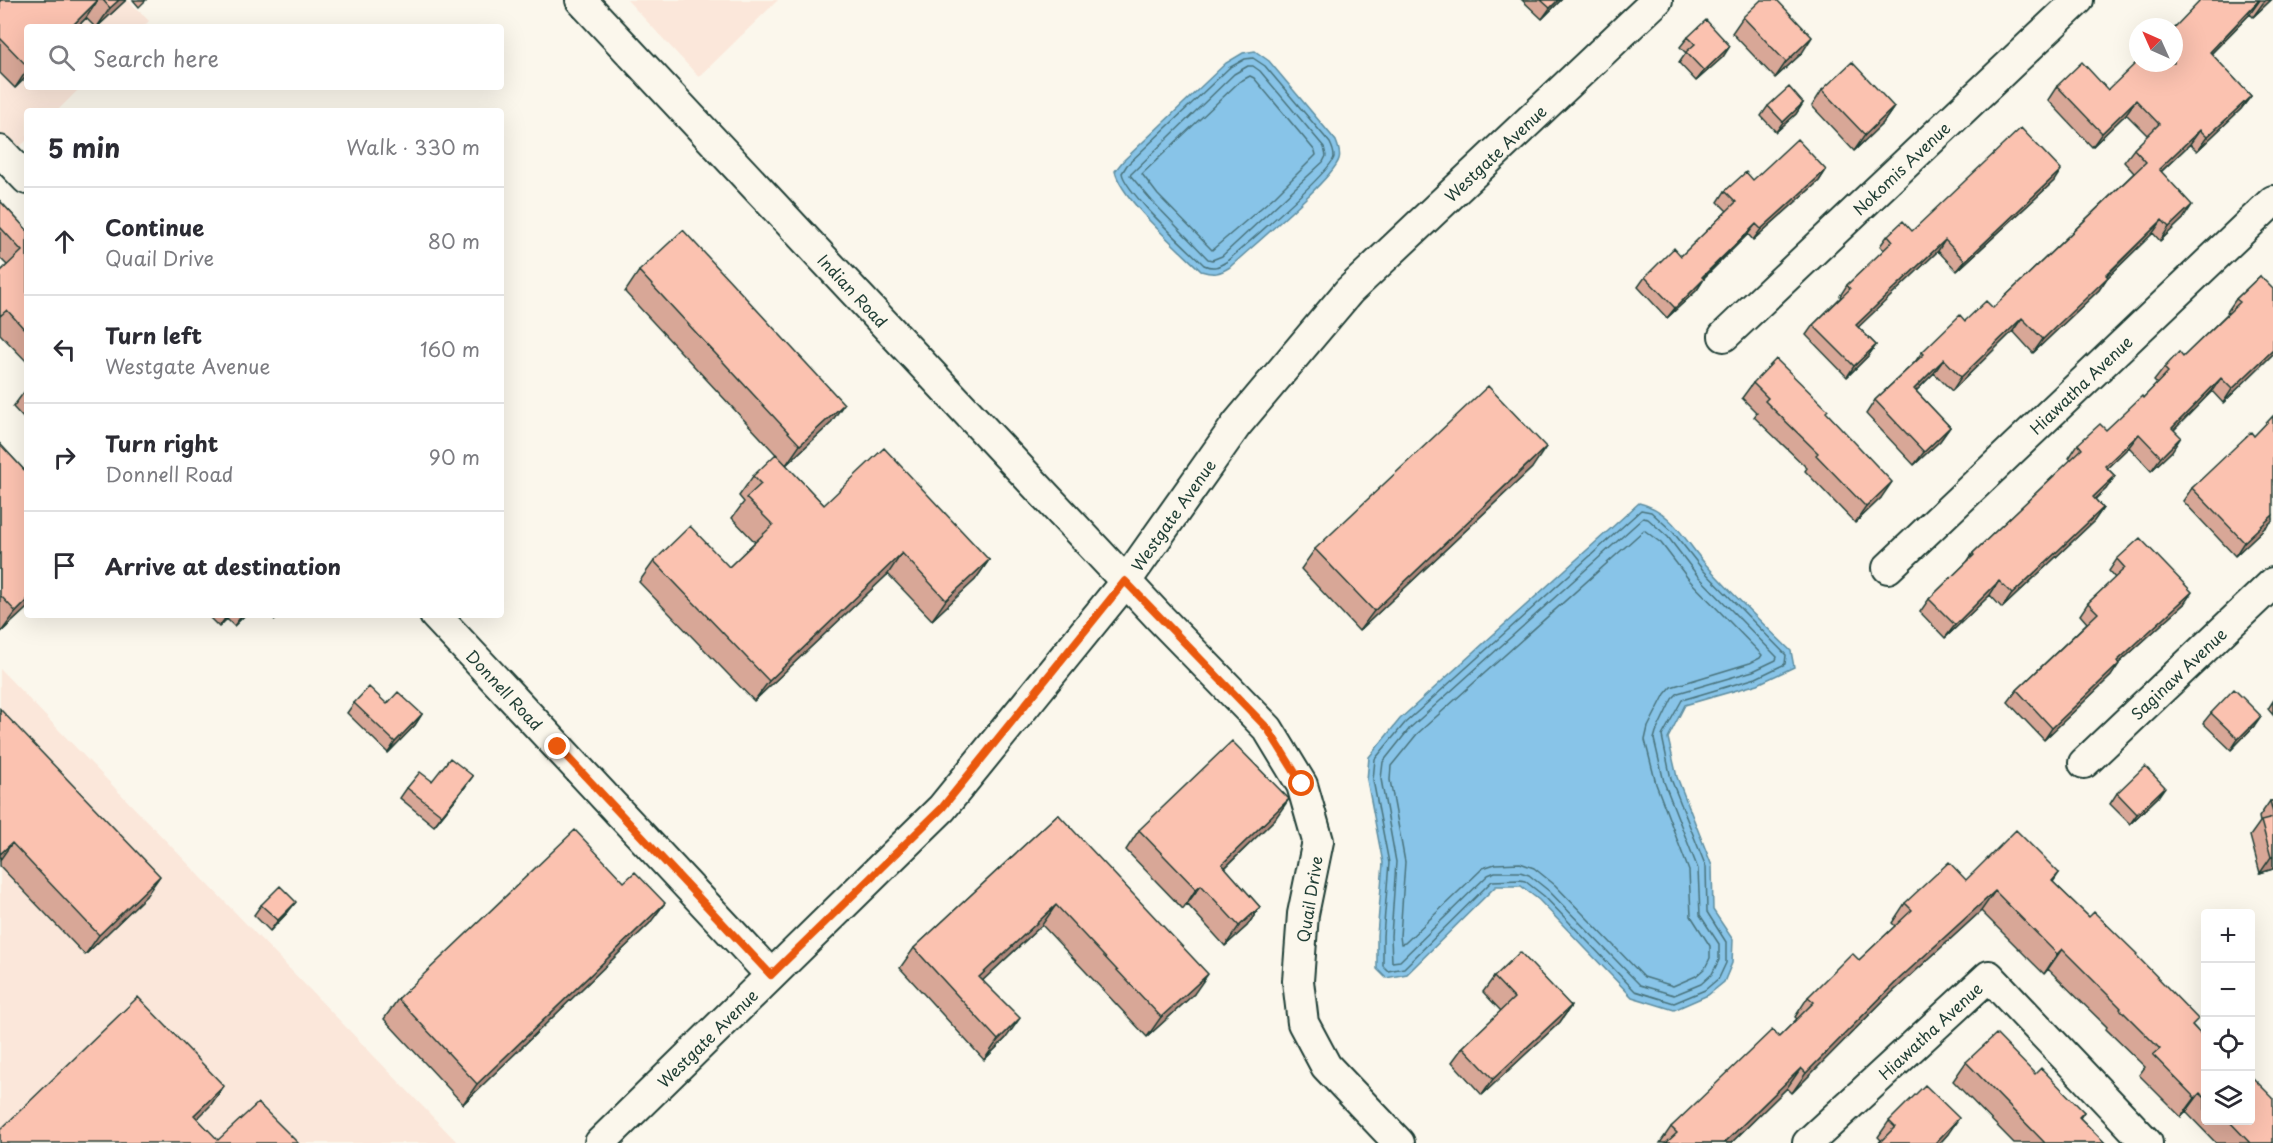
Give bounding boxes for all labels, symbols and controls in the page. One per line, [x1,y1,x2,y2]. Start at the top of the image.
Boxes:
north arrow [2129,18,2183,72]
search box [24,24,504,90]
icon: search [45,41,78,74]
text: Search here [93,41,219,74]
street label: Westgate Avenue [1439,99,1552,207]
street label: Nokomis Avenue [1847,116,1955,220]
text: 5 min [48,128,120,167]
text: Walk · 330 m [346,132,480,162]
text: Continue [105,210,204,243]
icon: ahead [48,225,81,258]
text: 80 m [428,226,480,256]
text: Quail Drive [105,243,214,273]
street label: Indian Road [813,248,894,333]
text: Turn left [105,318,202,351]
street label: Hiawatha Avenue [2024,329,2138,439]
icon: left [48,333,81,366]
text: 160 m [420,334,480,364]
text: Westgate Avenue [105,351,270,381]
text: Turn right [105,426,218,459]
icon: right [48,441,81,474]
text: 90 m [429,442,480,472]
street label: Westgate Avenue [1125,454,1221,576]
text: Donnell Road [105,459,233,489]
icon: arrive [48,549,81,582]
text: Arrive at destination [105,549,341,582]
street label: Saginaw Avenue [2125,622,2232,725]
street label: Donnell Road [461,644,548,735]
route end [544,733,570,759]
route start [1288,770,1314,796]
street label: Quail Drive [1290,854,1328,944]
map controls [2201,909,2255,1125]
button: + [2201,909,2255,963]
button: − [2201,963,2255,1017]
street label: Hiawatha Avenue [1873,976,1988,1085]
street label: Westgate Avenue [651,983,763,1093]
button: locate [2201,1017,2255,1071]
button: layers [2201,1071,2255,1125]

